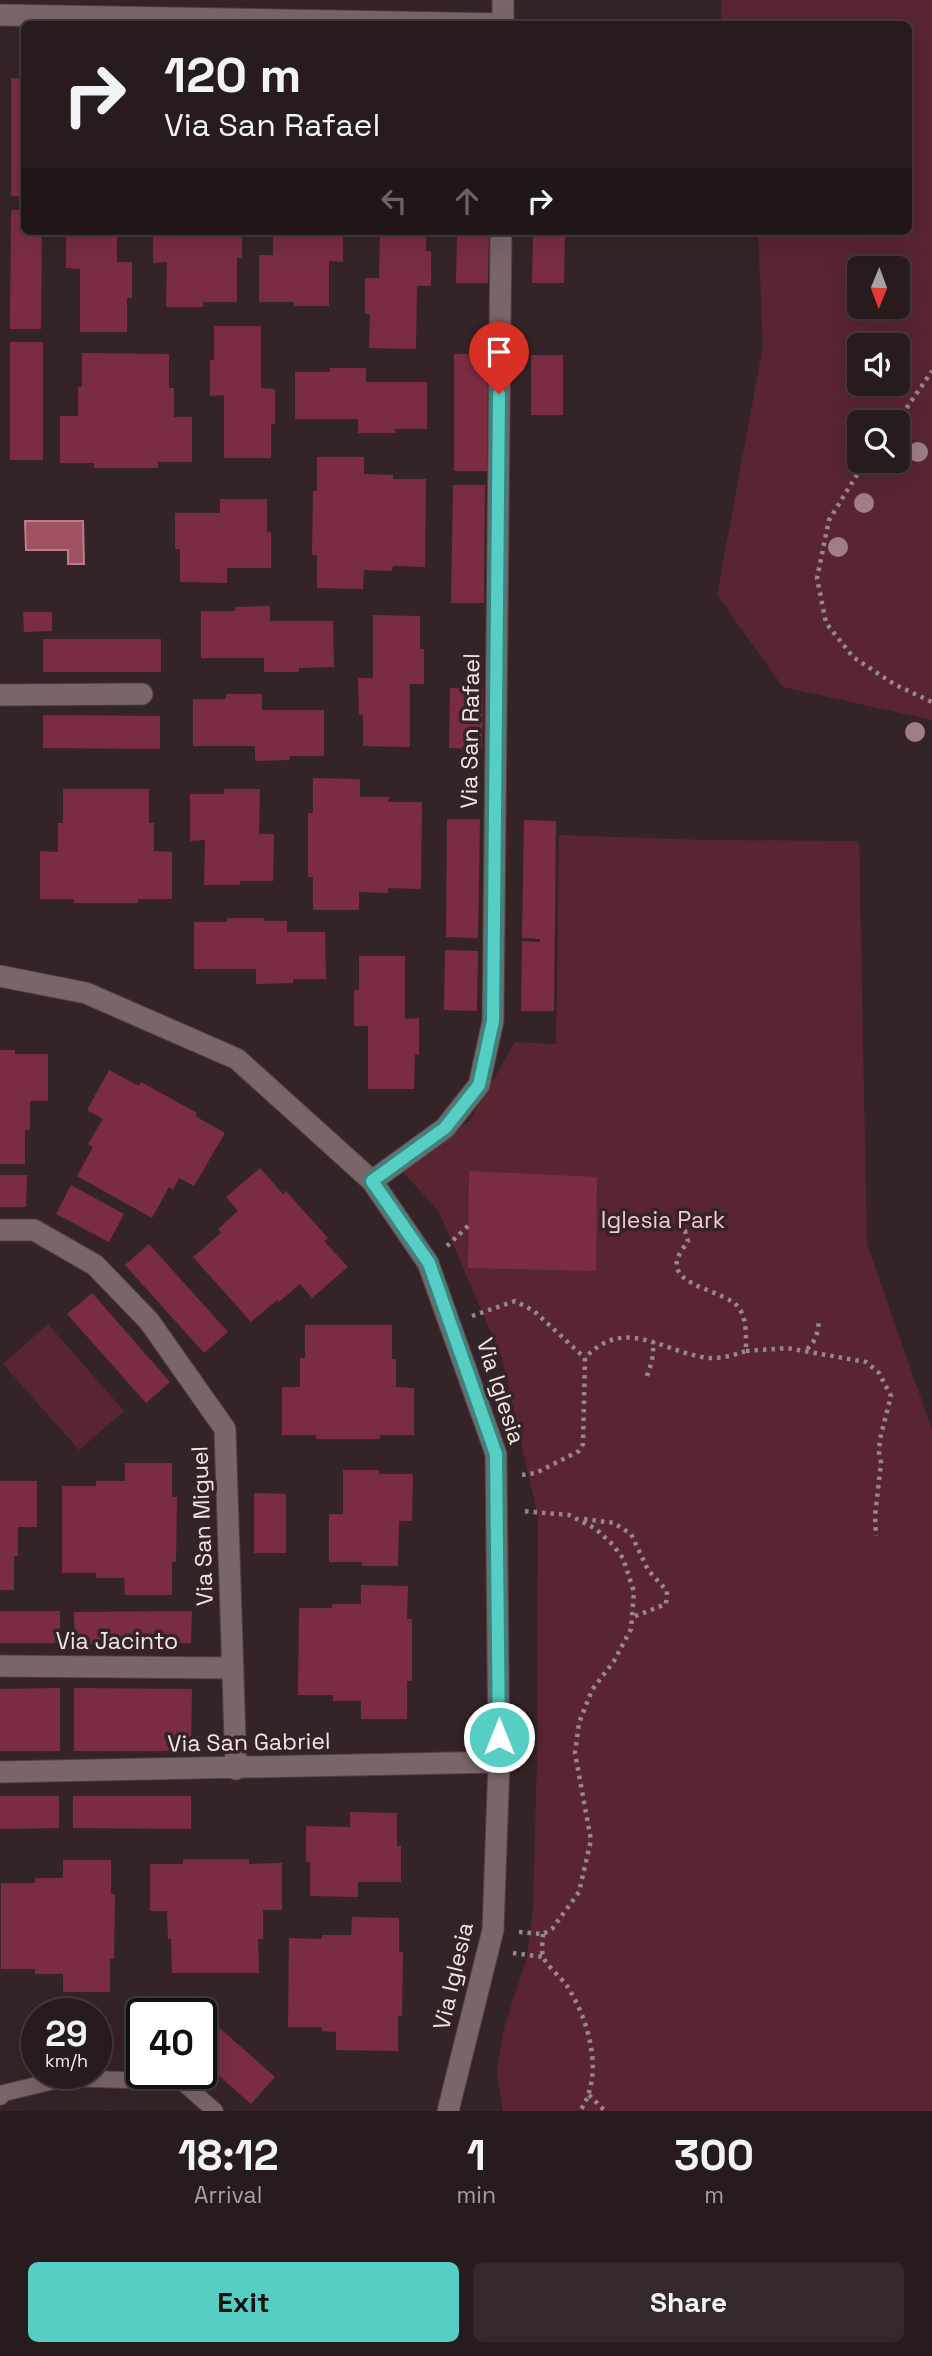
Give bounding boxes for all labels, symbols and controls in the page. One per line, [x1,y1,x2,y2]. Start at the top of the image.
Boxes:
text: 120 m [164,44,301,106]
icon: right [49,49,140,140]
text: Via San Rafael [164,105,380,145]
icon: left [375,182,413,220]
icon: ahead [448,182,486,220]
icon: right [521,182,559,220]
north arrow [847,256,910,318]
map controls [847,256,910,473]
pin [469,322,529,394]
icon: arrive [480,333,518,371]
button: sound [847,333,910,396]
button: search [847,410,910,473]
street label: Via San Rafael [454,653,486,809]
park label: Iglesia Park [601,1205,725,1235]
street label: Via Iglesia [470,1334,532,1448]
street label: Via San Miguel [184,1446,220,1606]
street label: Via Jacinto [56,1626,178,1656]
position arrow [462,1700,536,1774]
street label: Via San Gabriel [167,1726,331,1758]
street label: Via Iglesia [426,1919,480,2033]
speed limit sign: 40 [126,1998,217,2089]
text: 29 [45,2012,88,2056]
text: km/h [45,2049,88,2072]
text: 18:12 [178,2129,279,2182]
text: 1 [467,2129,486,2182]
text: 300 [674,2129,754,2182]
text: Arrival [194,2180,262,2210]
text: min [457,2180,496,2210]
text: m [704,2180,724,2210]
button: Exit [28,2262,459,2342]
button: Share [473,2262,904,2342]

